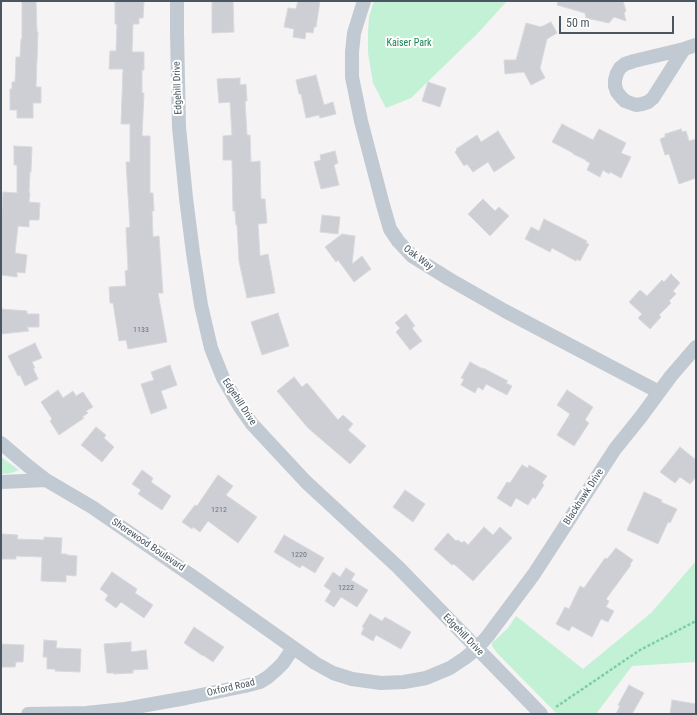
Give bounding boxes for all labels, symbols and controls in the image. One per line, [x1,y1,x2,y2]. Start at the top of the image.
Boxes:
scale bar [561,8,676,34]
text: 50 m [566,16,590,30]
park label: Kaiser Park [387,37,431,49]
street label: Edgehill Drive [171,61,185,115]
street label: Oak Way [401,243,435,273]
house number: 1133 [133,325,149,335]
street label: Edgehill Drive [219,376,259,428]
street label: Blackhawk Drive [561,467,607,527]
house number: 1212 [211,505,227,515]
street label: Shorewood Boulevard [109,516,187,574]
house number: 1220 [291,550,307,560]
house number: 1222 [338,583,354,593]
street label: Edgehill Drive [440,612,486,658]
street label: Oxford Road [206,677,256,699]

